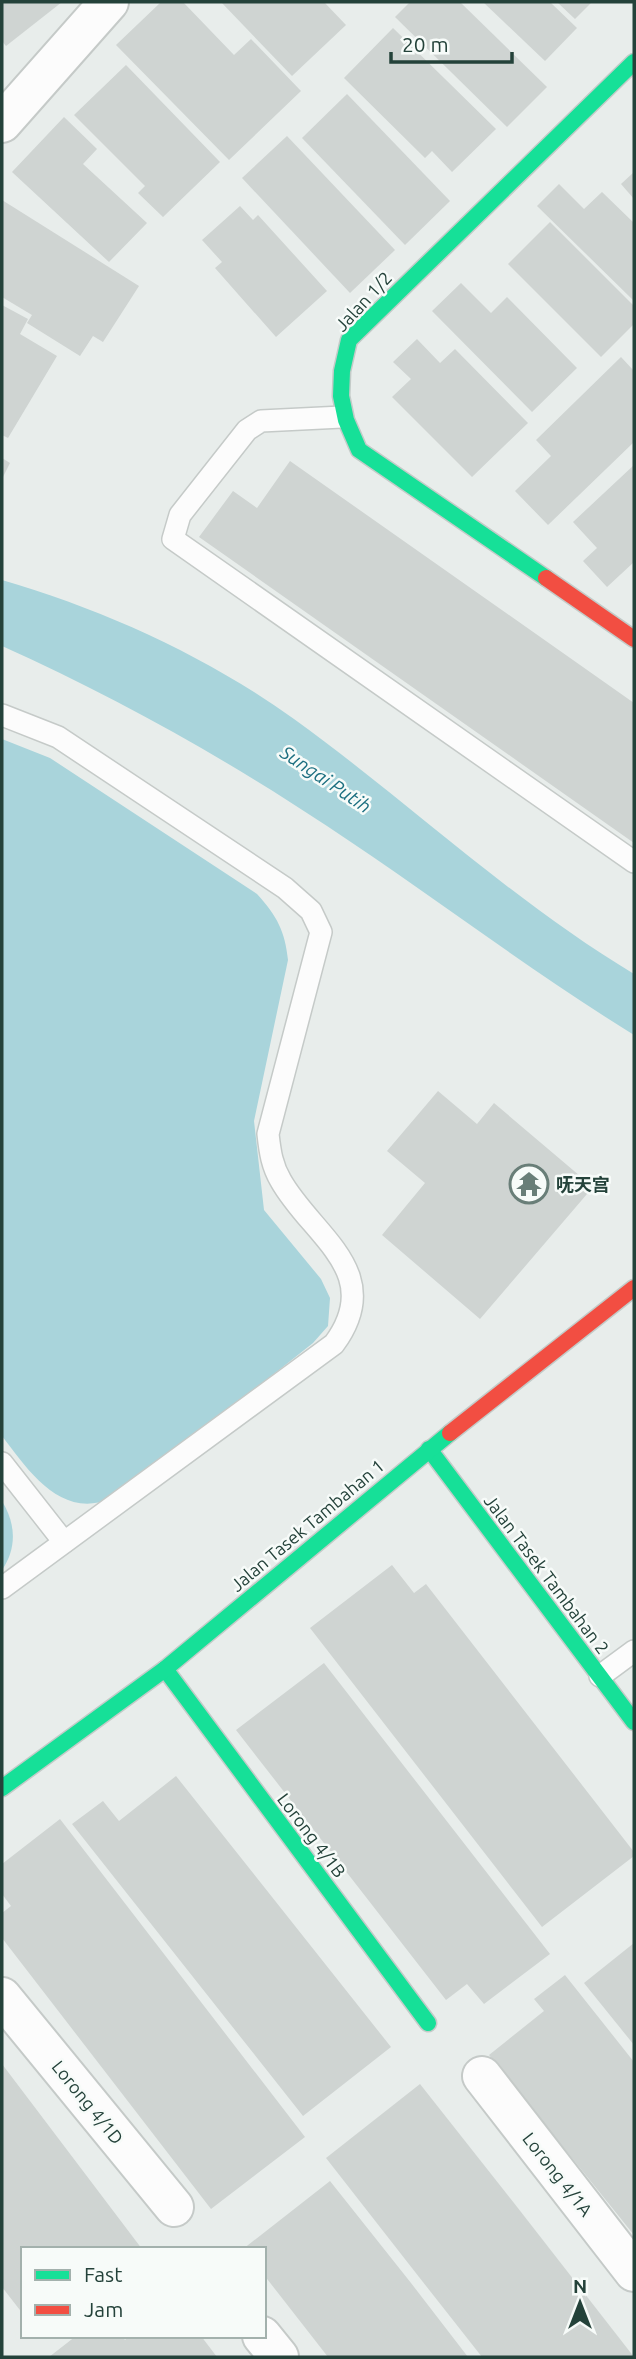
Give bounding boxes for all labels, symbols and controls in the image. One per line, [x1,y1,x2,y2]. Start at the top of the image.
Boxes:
scale bar [391,21,512,65]
text: 20 m [402,32,449,56]
street label: Jalan 1/2 [331,267,395,335]
water label: Sungai Putih [276,740,375,817]
temple icon: 呒天宫 [508,1163,550,1205]
place label: 呒天宫 [556,1174,610,1194]
street label: Jalan Tasek Tambahan 1 [226,1455,388,1595]
street label: Jalan Tasek Tambahan 2 [481,1491,613,1657]
street label: Lorong 4/1B [274,1789,350,1881]
street label: Lorong 4/1D [48,2056,128,2148]
street label: Lorong 4/1A [519,2128,597,2220]
legend [21,2247,266,2338]
text: Fast [84,2262,122,2286]
north arrow [545,2268,615,2338]
text: N [573,2275,587,2297]
text: Jam [84,2297,123,2321]

